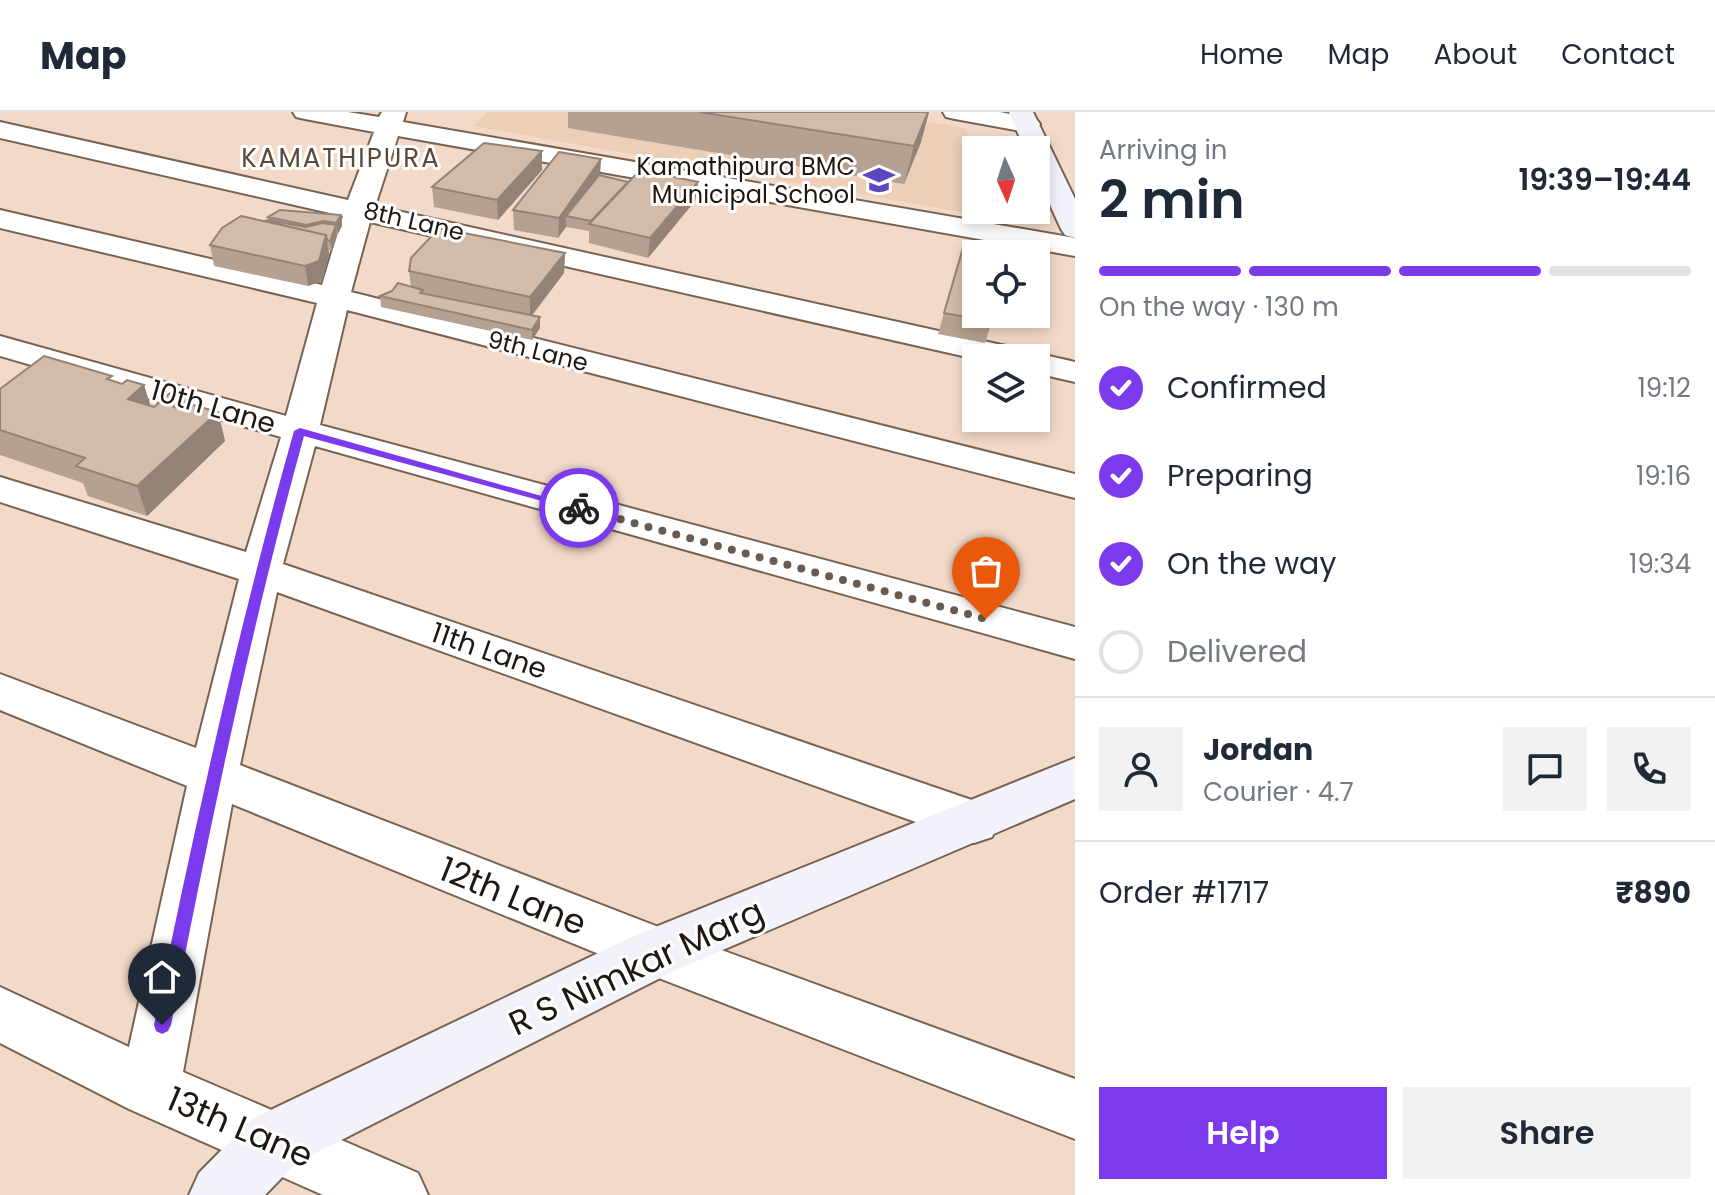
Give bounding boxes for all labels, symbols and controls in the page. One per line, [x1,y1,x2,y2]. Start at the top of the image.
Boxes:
text: Map [40,29,127,82]
text: Home [1200,35,1283,74]
text: Map [1327,35,1389,74]
text: About [1433,35,1517,74]
text: Contact [1561,35,1675,74]
text: Arriving in [1099,132,1228,168]
north arrow [962,136,1050,224]
map controls [962,136,1050,432]
district label: KAMATHIPURA [241,140,441,176]
place label: Kamathipura BMC Municipal School [636,150,855,211]
text: 19:39–19:44 [1518,158,1691,201]
school or university icon: Kamathipura BMC Municipal School [862,163,896,197]
text: 2 min [1099,163,1245,236]
street label: 8th Lane [360,193,468,249]
button: locate [962,240,1050,328]
text: On the way · 130 m [1099,289,1339,325]
street label: 9th Lane [484,323,592,379]
button: layers [962,344,1050,432]
icon: check [1099,366,1143,410]
text: Confirmed [1167,366,1327,409]
text: 19:12 [1637,370,1691,406]
street label: 10th Lane [146,371,280,443]
icon: check [1099,454,1143,498]
text: Preparing [1167,454,1313,497]
text: 19:16 [1636,458,1691,494]
courier [539,468,619,548]
icon: bike [557,486,601,530]
pin [952,537,1020,619]
icon: check [1099,542,1143,586]
text: On the way [1167,542,1336,585]
text: 19:34 [1629,546,1691,582]
icon: bag [964,549,1008,593]
street label: 11th Lane [426,613,552,689]
text: Delivered [1167,630,1307,673]
button: person [1099,727,1183,811]
button: chat [1503,727,1587,811]
button: phone [1607,727,1691,811]
text: Jordan [1203,728,1313,771]
text: Courier · 4.7 [1203,774,1354,810]
street label: 12th Lane [433,845,593,947]
text: Order #1717 [1099,871,1269,914]
text: ₹890 [1616,871,1691,914]
street label: R S Nimkar Marg [501,887,771,1047]
pin [128,943,196,1025]
icon: home [140,955,184,999]
street label: 13th Lane [159,1075,321,1179]
button: Help [1099,1087,1387,1179]
button: Share [1403,1087,1691,1179]

